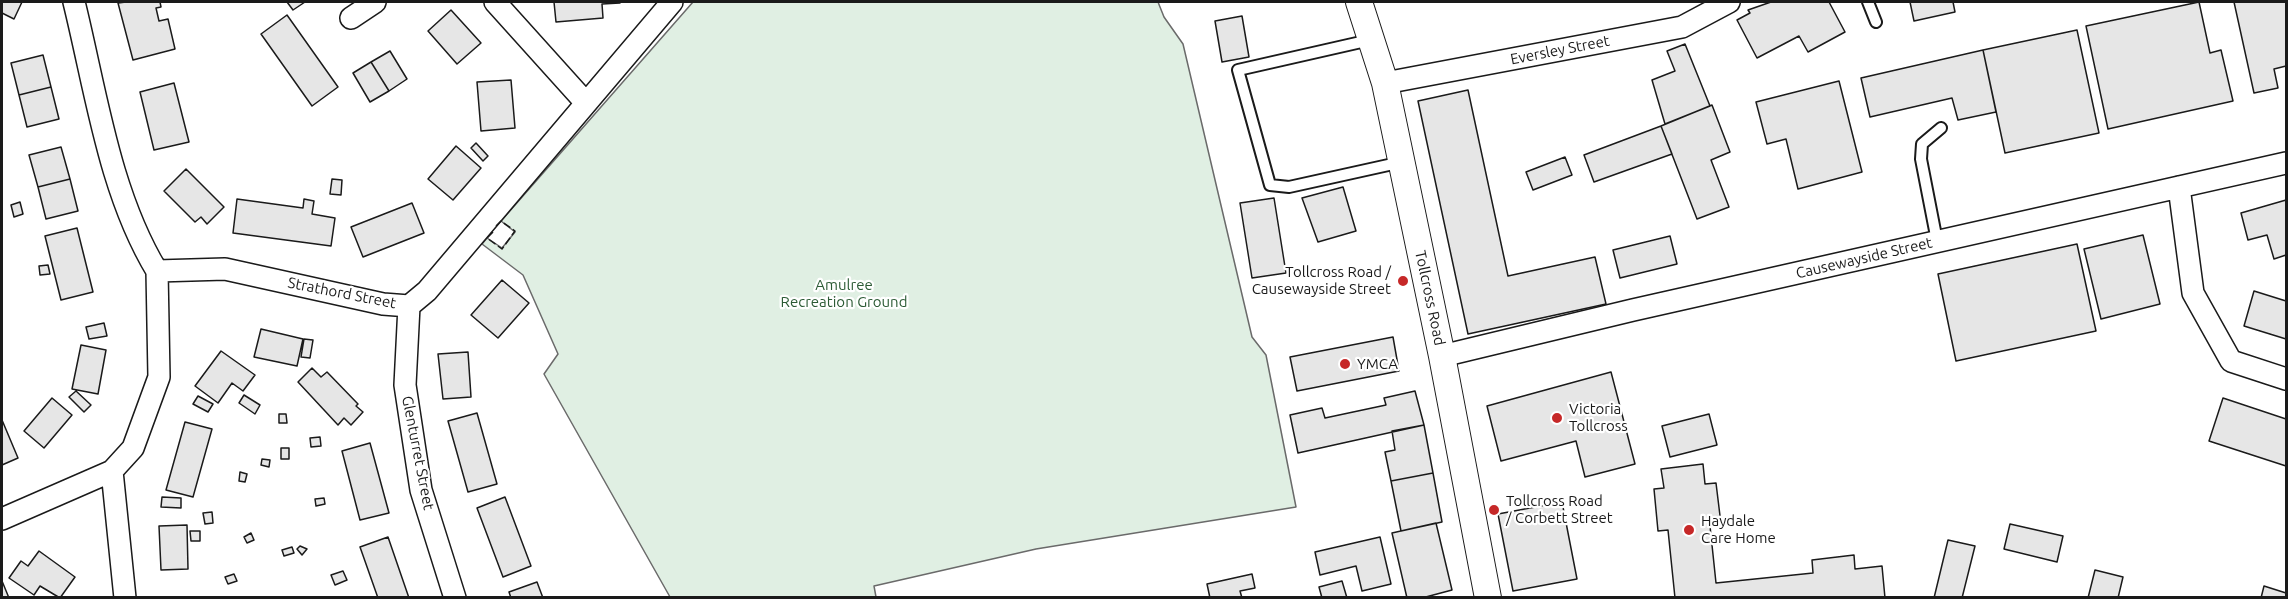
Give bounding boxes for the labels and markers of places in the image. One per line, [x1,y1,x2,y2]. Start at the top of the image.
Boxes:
place label: Tollcross Road / Causewayside Street [1252,263,1391,298]
marker: Tollcross Road / Causewayside Street [1396,274,1410,288]
place label: YMCA [1357,355,1398,373]
marker: YMCA [1338,357,1352,371]
place label: Victoria Tollcross [1569,400,1628,435]
marker: Victoria Tollcross [1550,411,1564,425]
place label: Tollcross Road / Corbett Street [1506,492,1613,527]
marker: Tollcross Road / Corbett Street [1487,503,1501,517]
place label: Haydale Care Home [1701,512,1776,547]
marker: Haydale Care Home [1682,523,1696,537]

